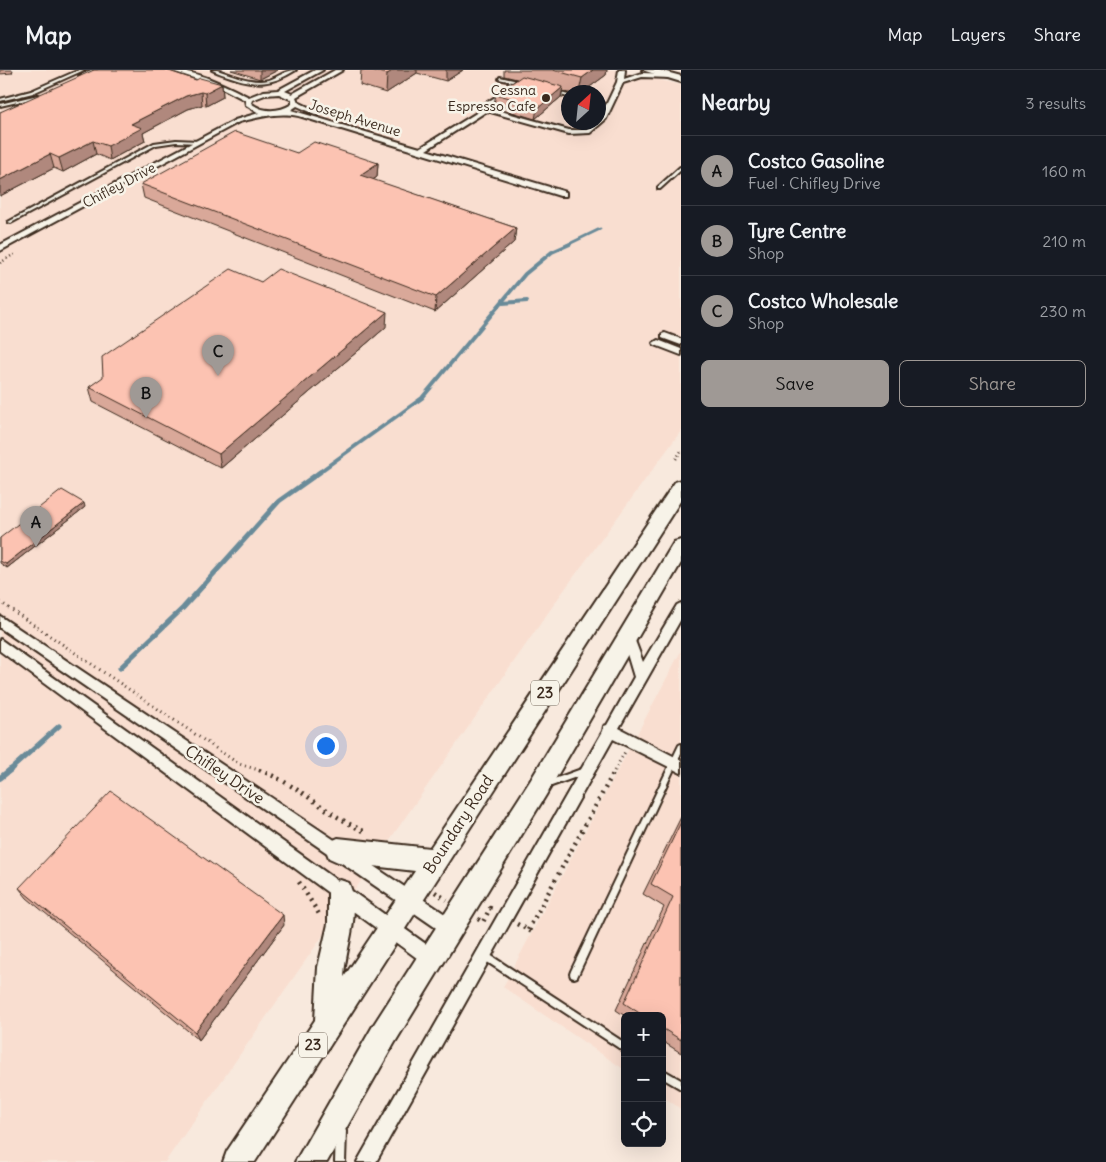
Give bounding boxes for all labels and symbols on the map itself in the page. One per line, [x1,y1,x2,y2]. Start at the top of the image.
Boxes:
place label: Cessna Espresso Cafe [448,81,536,115]
north arrow [561,85,606,130]
marker: Cessna Espresso Cafe [540,92,552,104]
street label: Joseph Avenue [307,95,403,141]
street label: Chifley Drive [79,158,159,212]
pin: C [202,335,234,376]
pin: B [130,377,162,418]
pin: A [20,506,52,547]
road number: 23 [531,680,559,706]
your location [313,733,339,759]
street label: Chifley Drive [181,740,269,808]
street label: Boundary Road [419,771,497,877]
road number: 23 [299,1032,327,1058]

